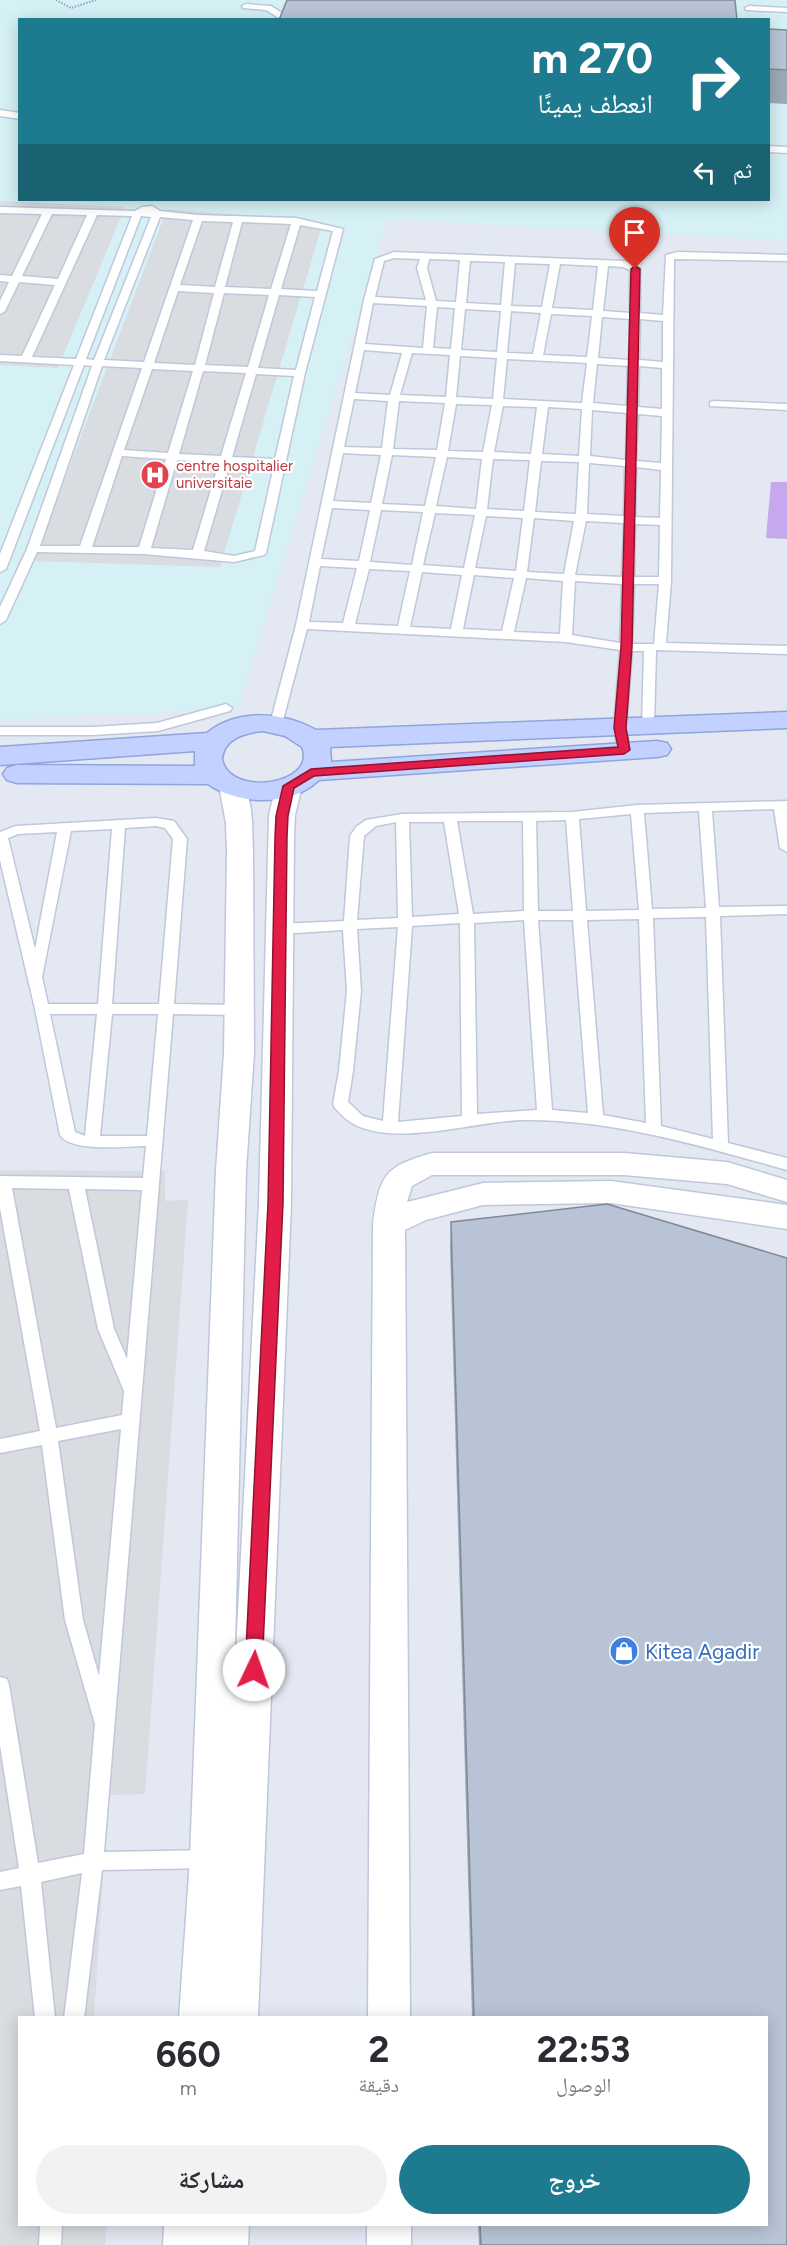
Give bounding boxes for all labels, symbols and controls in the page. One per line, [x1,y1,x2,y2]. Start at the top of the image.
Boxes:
text: 270 m [531,33,653,84]
icon: right [674,42,752,120]
text: انعطف يمينًا [537,87,653,120]
icon: left [688,156,721,189]
text: ثم [733,157,752,184]
pin [609,207,660,269]
icon: arrive [618,216,651,249]
place label: centre hospitalier universitaie [176,457,293,492]
hospital icon: centre hospitalier universitaie [139,459,171,491]
shop icon: Kitea Agadir [608,1635,640,1667]
position arrow [222,1638,286,1702]
place label: Kitea Agadir [645,1639,759,1664]
text: 2 [368,2028,389,2071]
text: 22:53 [537,2028,630,2071]
text: 660 [156,2033,221,2076]
text: دقيقة [358,2073,399,2097]
text: الوصول [556,2073,611,2097]
text: m [180,2076,197,2100]
button: مشاركة [36,2145,387,2214]
button: خروج [399,2145,750,2214]

